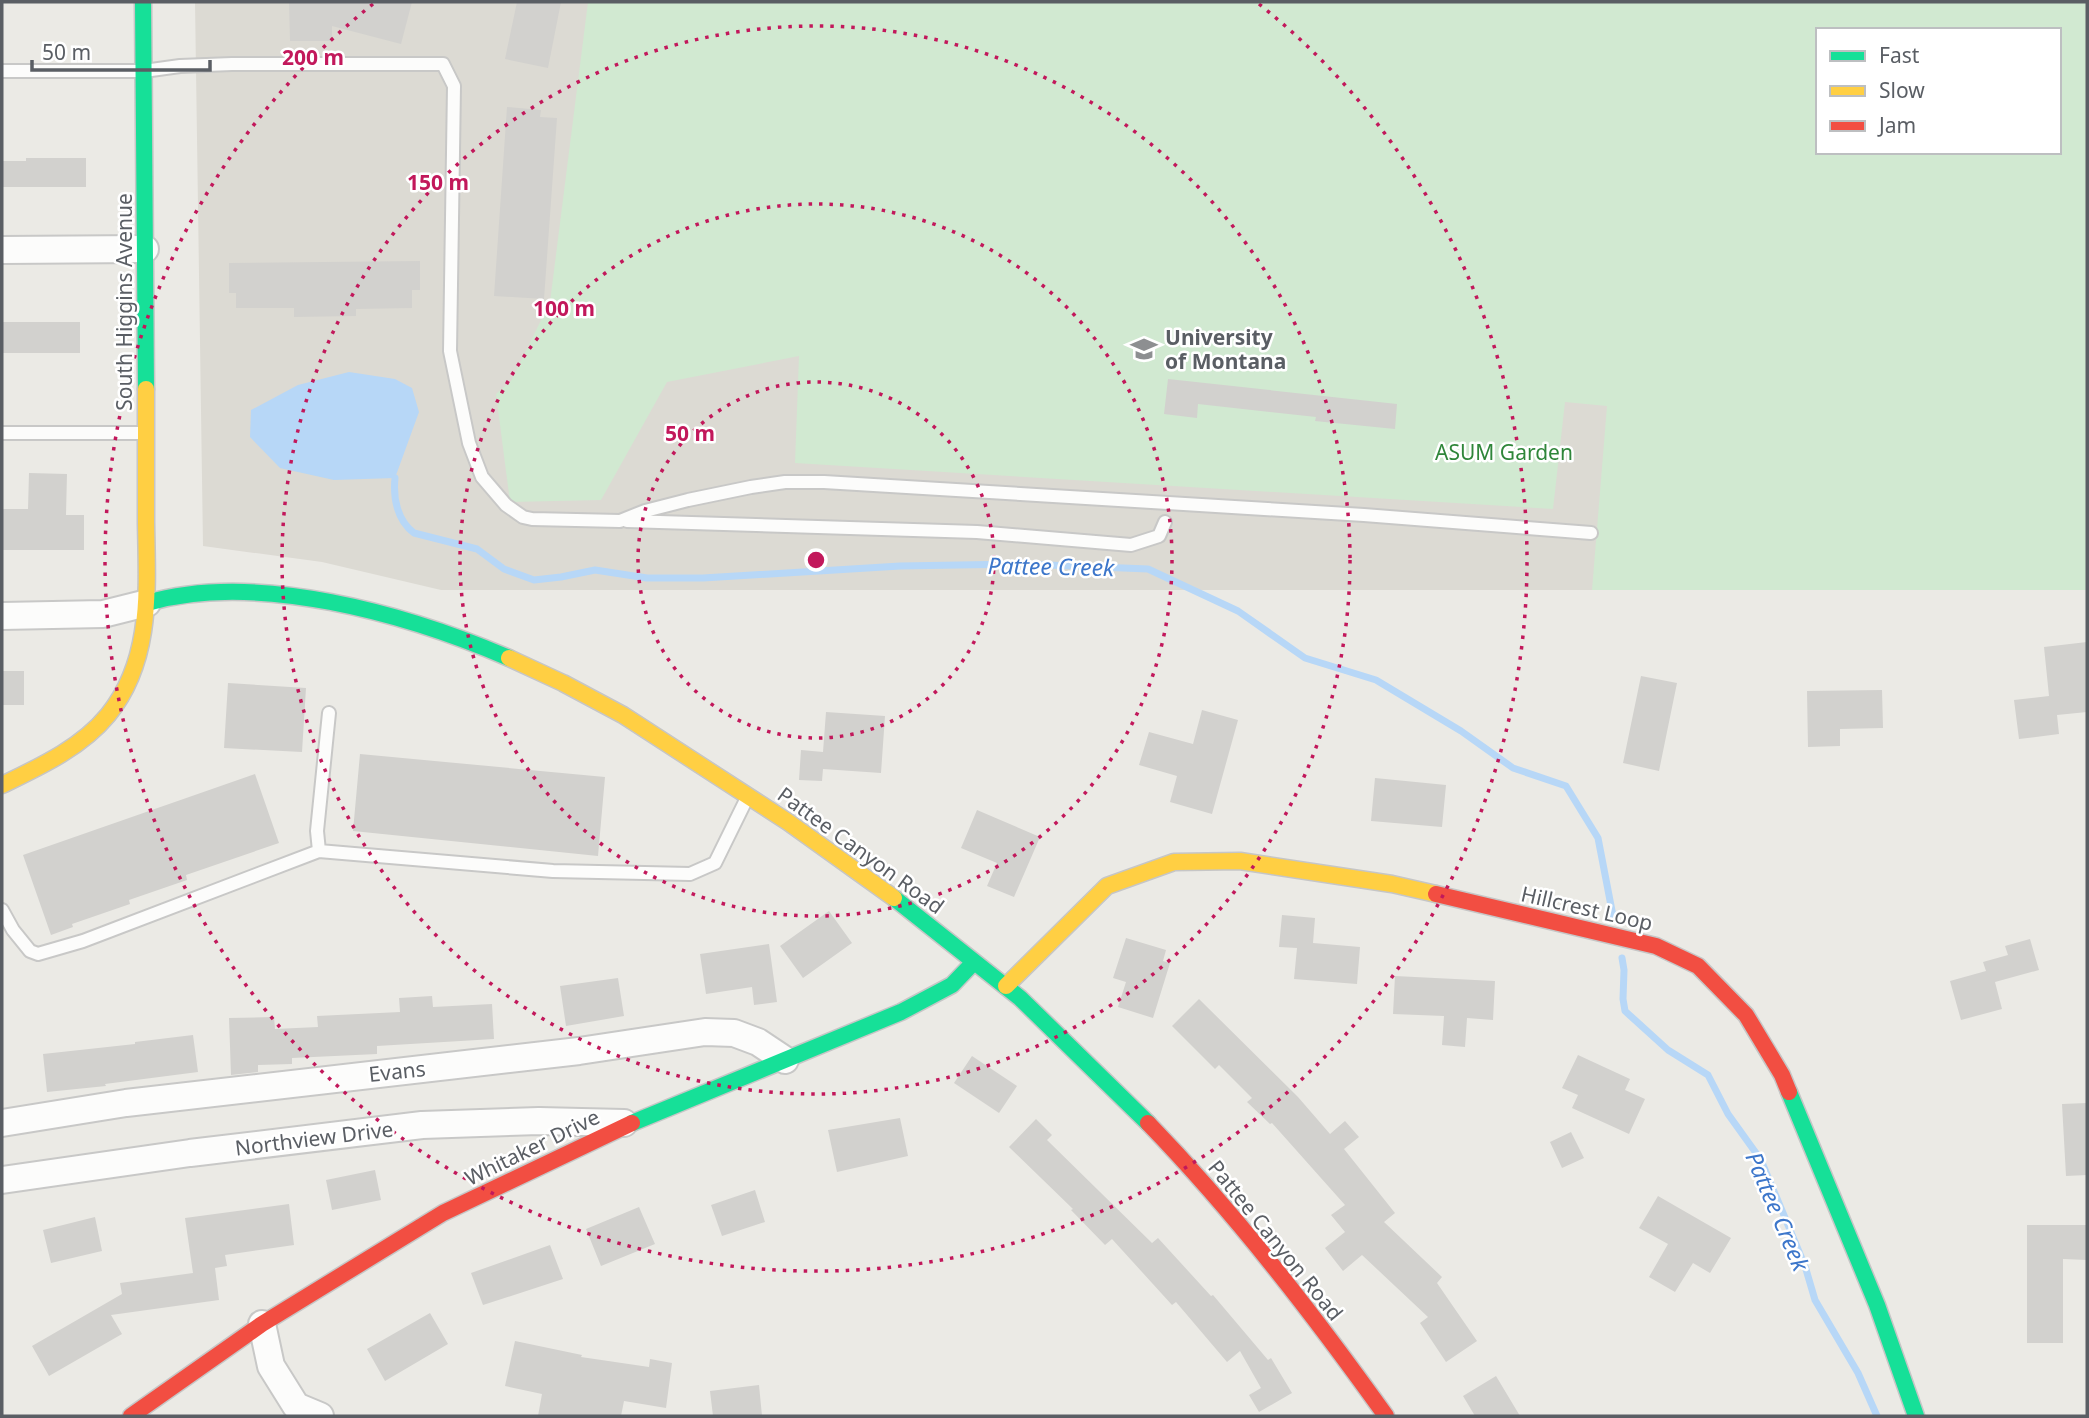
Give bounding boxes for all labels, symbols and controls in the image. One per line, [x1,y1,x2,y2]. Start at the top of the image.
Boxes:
scale bar [32,28,210,72]
legend [1816,28,2061,154]
text: 50 m [42,38,91,66]
text: Fast [1879,41,1920,69]
text: 200 m [282,43,344,71]
text: Slow [1879,76,1925,104]
text: Jam [1877,111,1916,139]
text: 150 m [407,168,469,196]
street label: South Higgins Avenue [110,193,138,411]
text: 100 m [533,294,595,322]
place label: University of Montana [1165,323,1286,375]
school or university icon: University of Montana [1129,334,1159,364]
text: 50 m [665,419,715,447]
park label: ASUM Garden [1435,438,1573,466]
centre of rings [804,548,828,572]
water label: Pattee Creek [987,549,1116,583]
street label: Pattee Canyon Road [772,780,950,920]
street label: Hillcrest Loop [1518,879,1656,937]
street label: Evans [367,1054,427,1088]
street label: Whitaker Drive [460,1102,604,1192]
street label: Northview Drive [233,1114,395,1162]
water label: Pattee Creek [1738,1146,1818,1277]
street label: Pattee Canyon Road [1202,1154,1350,1326]

